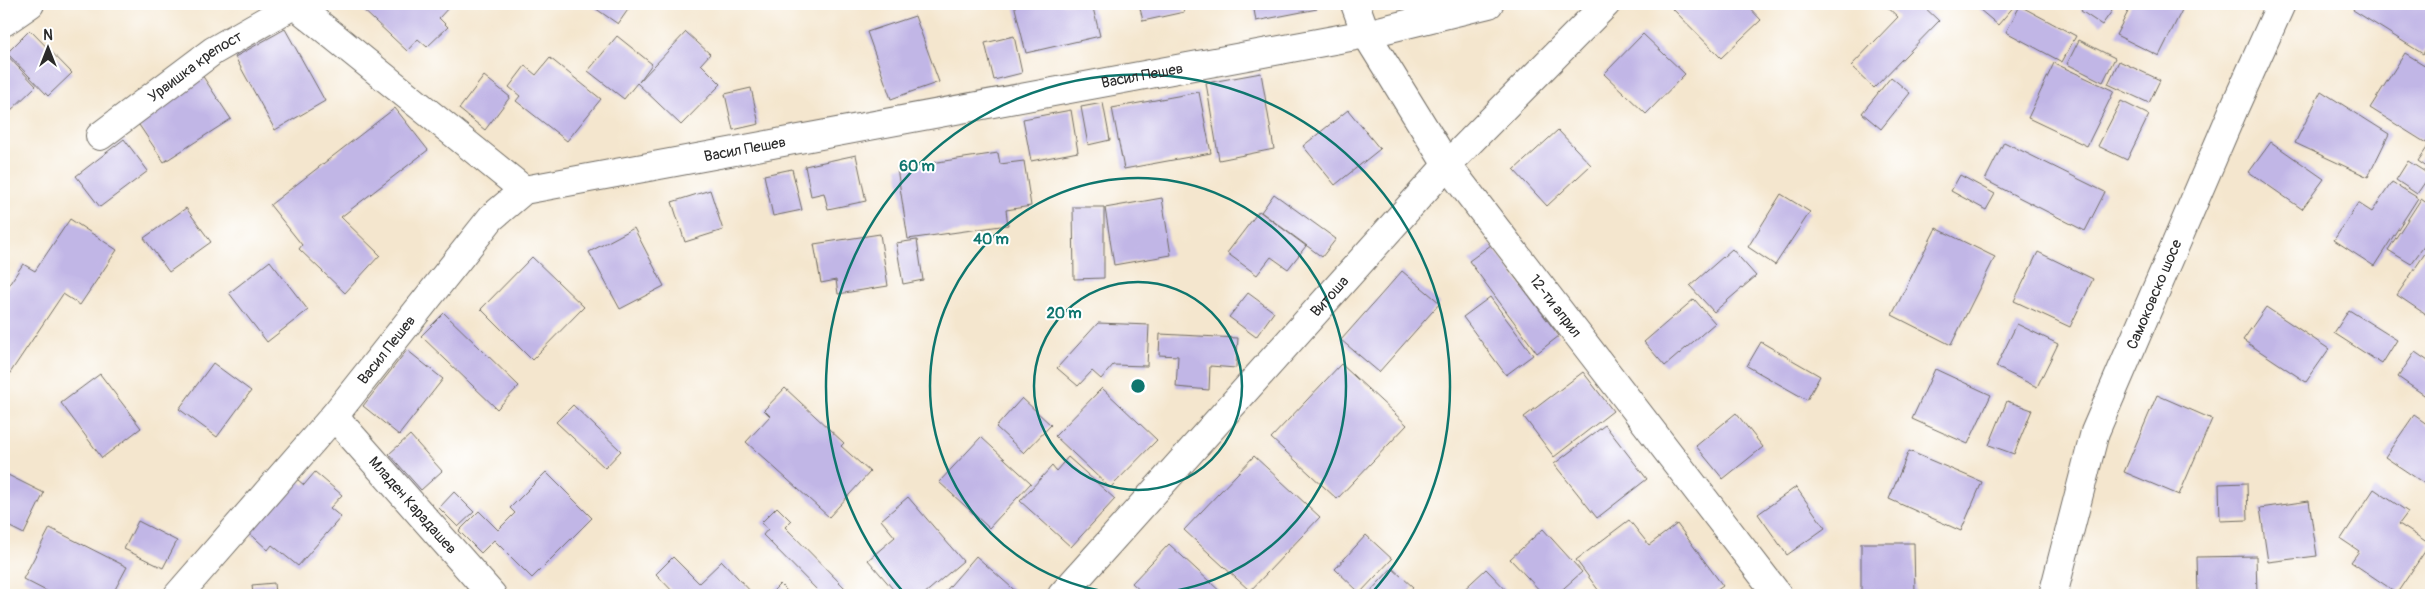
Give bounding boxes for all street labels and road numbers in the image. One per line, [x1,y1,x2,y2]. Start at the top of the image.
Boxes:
street label: Урвишка крепост [144,27,247,107]
street label: Васил Пешев [1100,59,1185,93]
street label: Васил Пешев [702,133,787,166]
street label: Самоковско шосе [2123,236,2187,353]
street label: 12-ти април [1525,271,1585,342]
street label: Витоша [1307,272,1353,321]
street label: Васил Пешев [354,312,420,388]
street label: Младен Карадашев [364,453,461,558]

